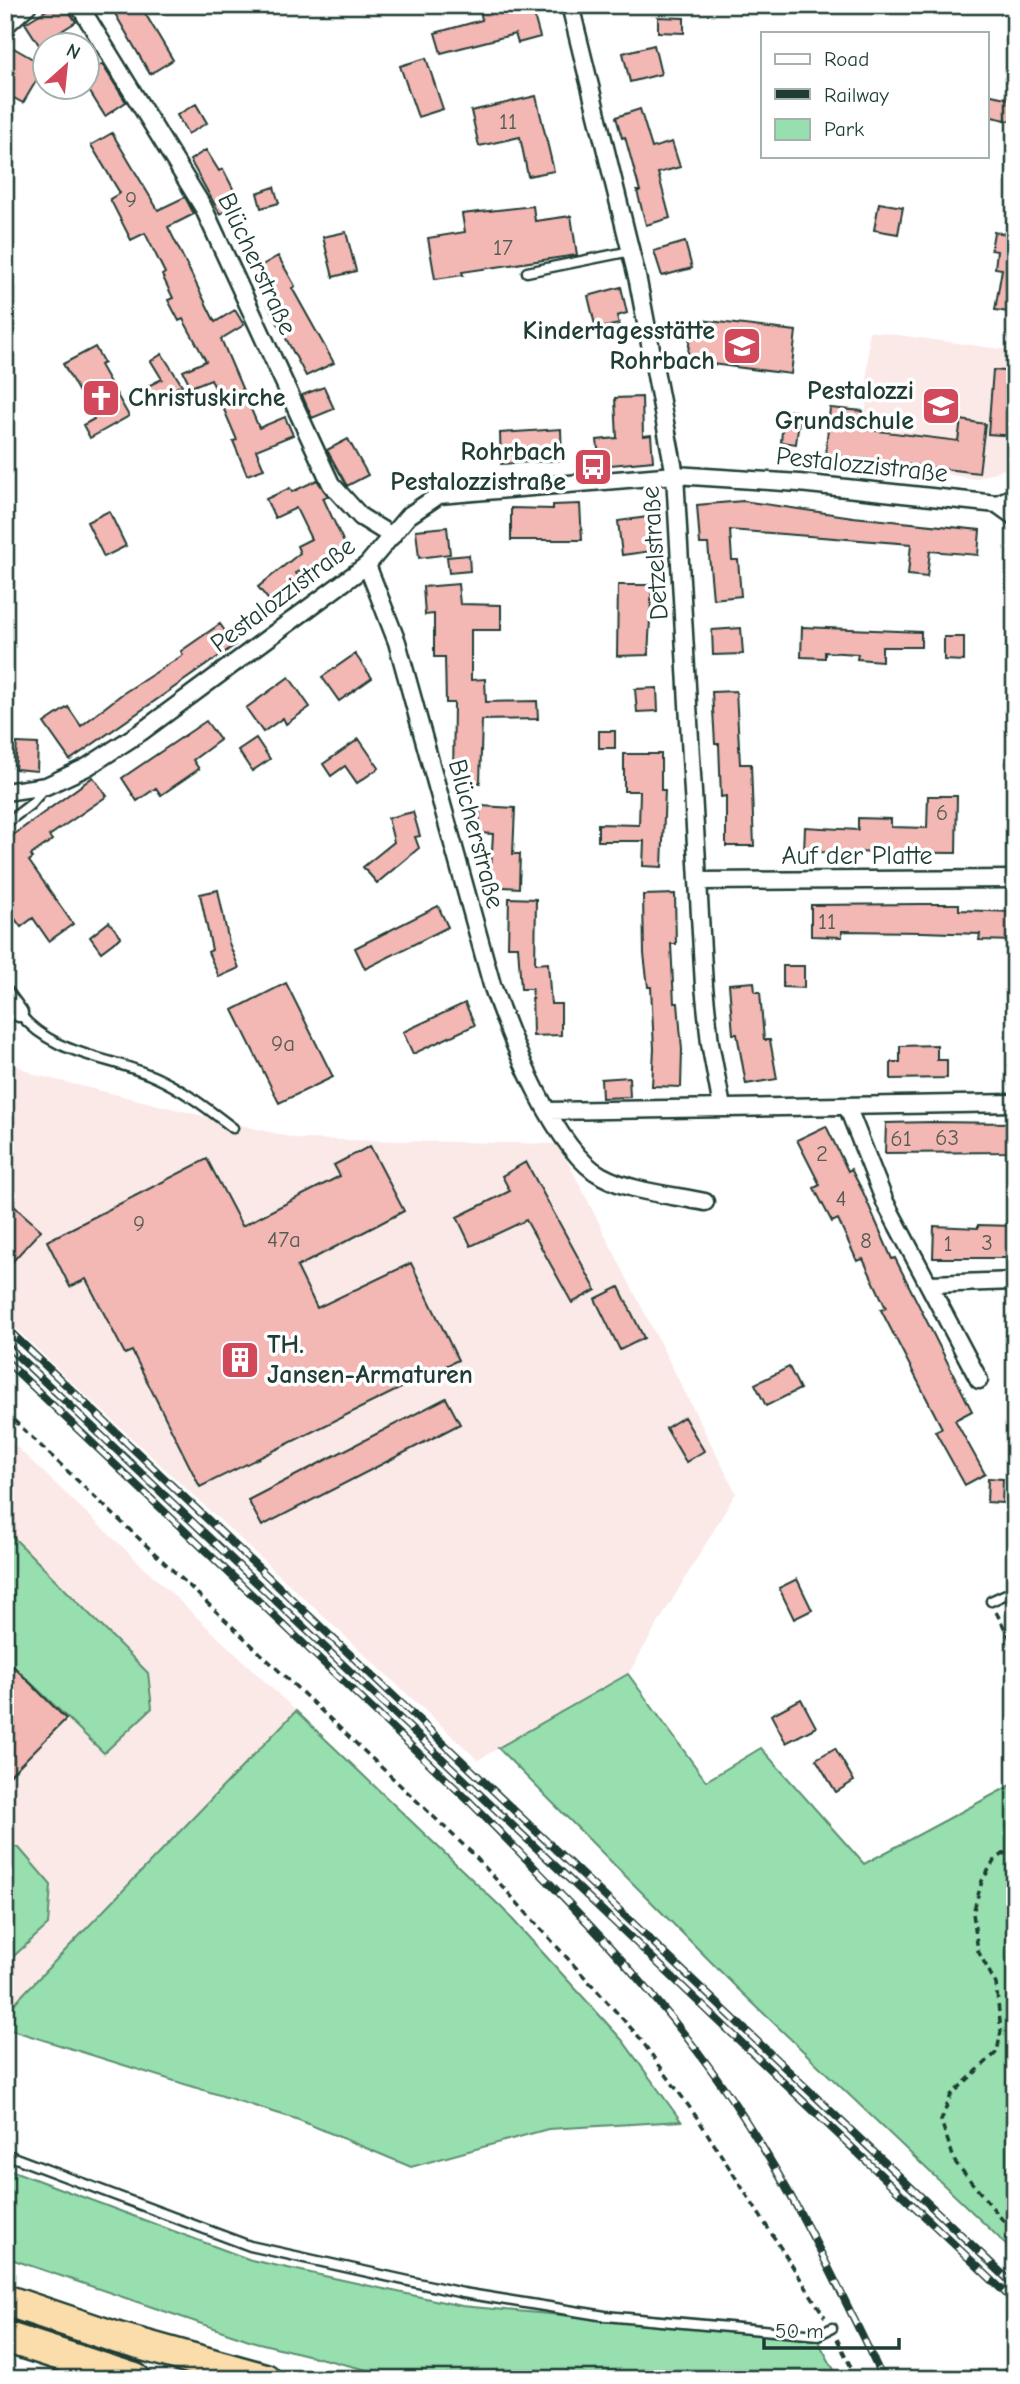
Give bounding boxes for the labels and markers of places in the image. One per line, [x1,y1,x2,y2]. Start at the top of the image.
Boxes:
place label: Kindertagesstätte Rohrbach [523,316,715,376]
school or university icon: Kindertagesstätte Rohrbach [721,325,763,367]
place label: Pestalozzi Grundschule [775,376,914,436]
church icon: Christuskirche [80,377,122,419]
place label: Christuskirche [128,383,286,413]
school or university icon: Pestalozzi Grundschule [920,385,962,427]
place label: Rohrbach Pestalozzistraße [390,437,566,497]
bus stop icon: Rohrbach Pestalozzistraße [572,446,614,488]
place label: TH. Jansen-Armaturen [267,1330,473,1390]
building icon: TH. Jansen-Armaturen [219,1339,261,1381]

